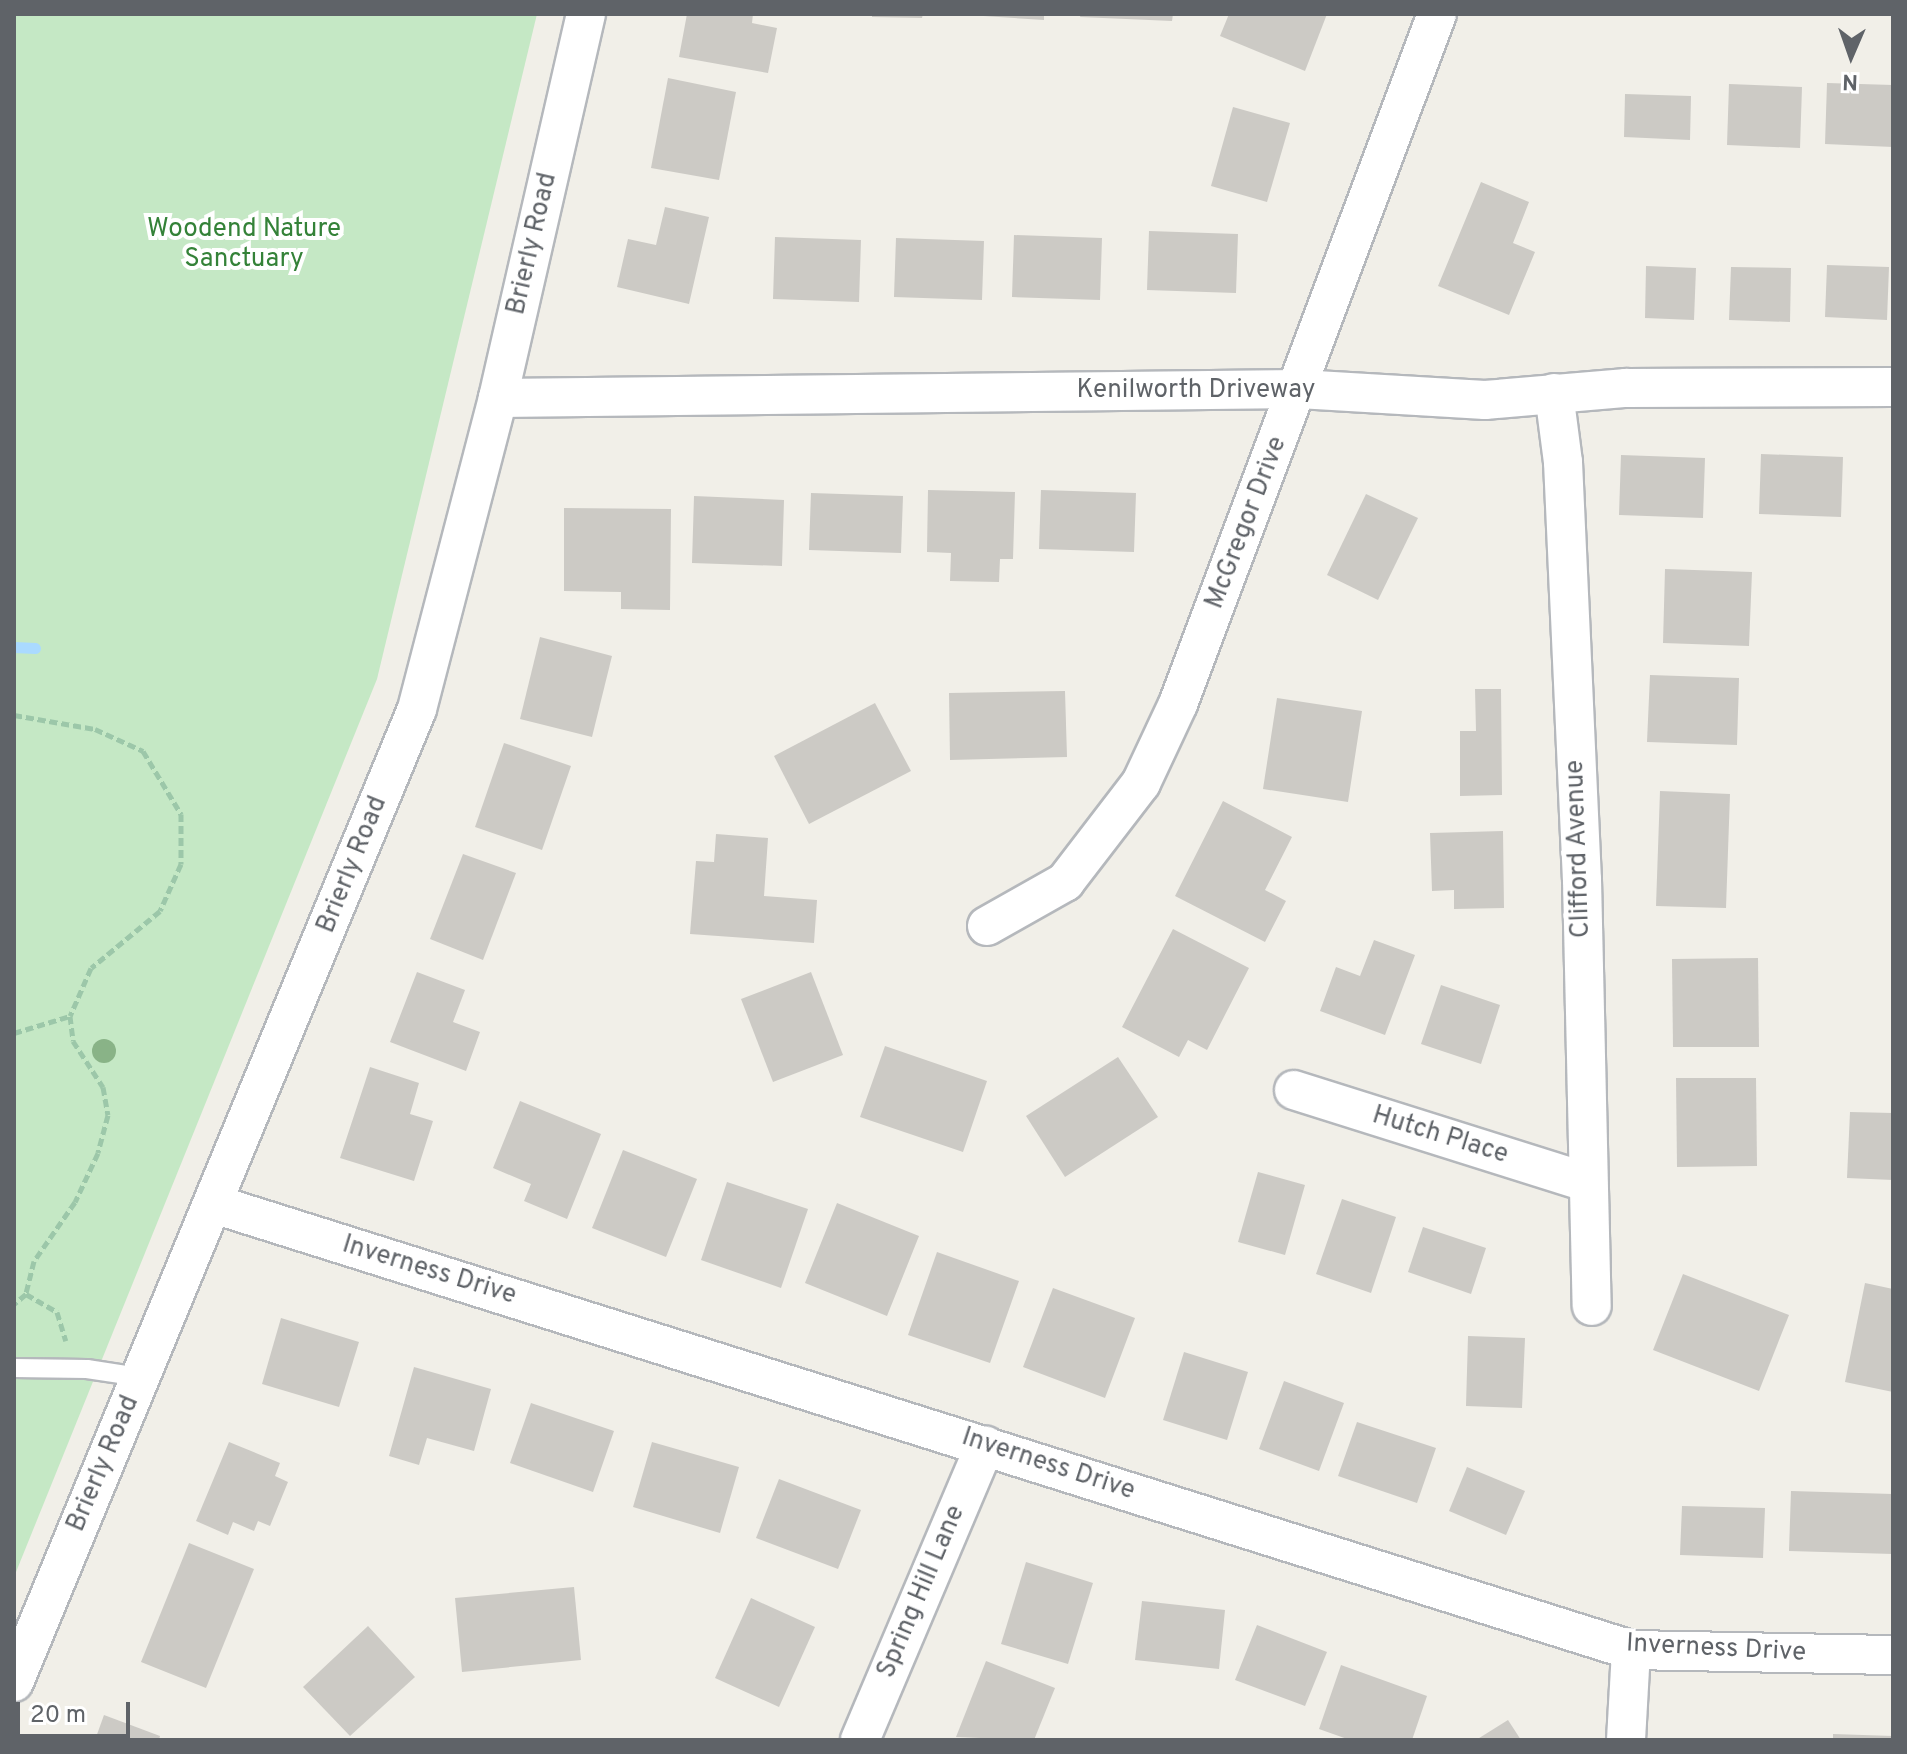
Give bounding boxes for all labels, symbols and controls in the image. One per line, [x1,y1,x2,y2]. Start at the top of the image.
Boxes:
north arrow [1811,16,1891,96]
text: N [1842,67,1859,94]
street label: Brierly Road [502,170,564,318]
park label: Woodend Nature Sanctuary [147,214,341,276]
street label: Kenilworth Driveway [1076,375,1316,407]
street label: McGregor Drive [1200,432,1294,614]
street label: Clifford Avenue [1560,759,1598,939]
street label: Brierly Road [311,792,395,938]
street label: Hutch Place [1368,1101,1512,1171]
street label: Inverness Drive [338,1230,520,1312]
street label: Brierly Road [61,1391,147,1537]
street label: Inverness Drive [957,1422,1139,1508]
street label: Spring Hill Lane [872,1501,972,1683]
street label: Inverness Drive [1625,1629,1807,1669]
scale bar [20,1686,134,1736]
text: 20 m [30,1701,86,1731]

